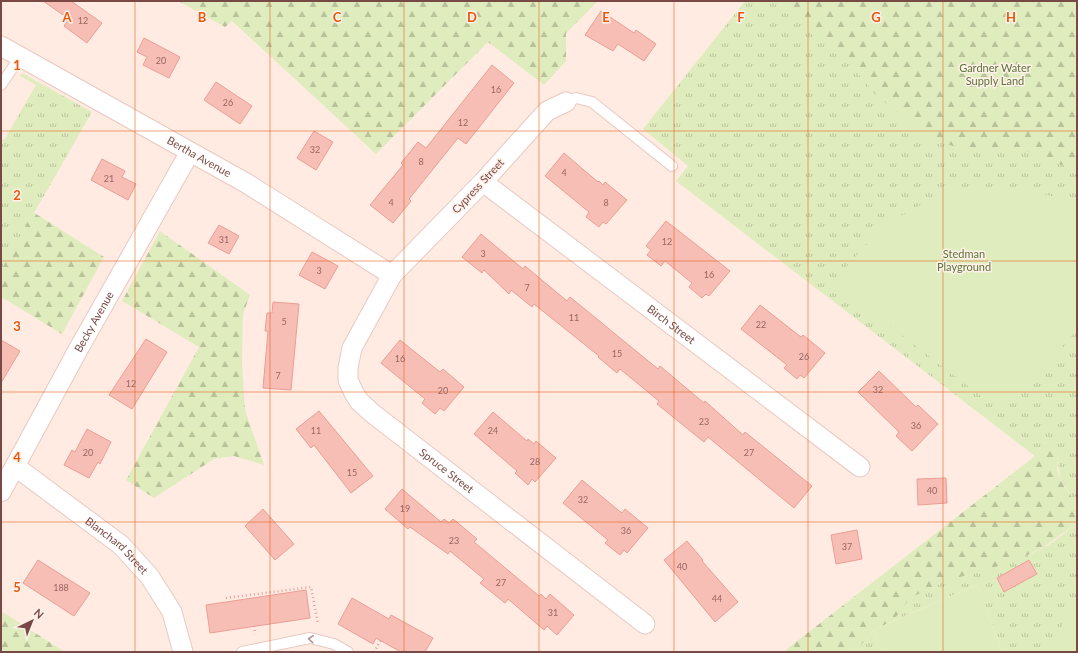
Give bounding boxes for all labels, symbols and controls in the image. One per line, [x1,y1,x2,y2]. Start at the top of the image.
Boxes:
text: A [61,9,72,25]
text: B [198,9,207,25]
text: C [333,9,342,25]
text: D [467,9,477,25]
text: E [602,9,610,25]
text: F [737,9,745,25]
text: G [871,9,881,25]
text: H [1006,9,1016,25]
house number: 12 [78,15,88,26]
house number: 20 [156,55,166,66]
text: 1 [13,57,21,73]
park label: Gardner Water Supply Land [959,61,1031,87]
house number: 16 [491,84,501,95]
house number: 26 [223,97,233,108]
house number: 12 [458,117,468,128]
street label: Bertha Avenue [165,133,234,180]
house number: 32 [310,144,320,155]
house number: 8 [418,156,424,167]
street label: Cypress Street [449,156,506,216]
house number: 4 [561,167,567,178]
house number: 21 [104,173,114,184]
text: 2 [13,187,21,203]
house number: 4 [388,197,394,208]
house number: 8 [603,197,609,208]
house number: 31 [219,234,229,245]
house number: 12 [662,236,672,247]
park label: Stedman Playground [937,247,991,273]
house number: 3 [480,248,486,259]
house number: 3 [316,265,322,276]
house number: 16 [704,269,714,280]
house number: 7 [524,282,530,293]
street label: Becky Avenue [71,288,116,354]
street label: Birch Street [645,302,698,346]
house number: 11 [569,312,579,323]
house number: 5 [281,316,287,327]
text: 3 [13,318,21,334]
house number: 22 [756,319,766,330]
house number: 15 [612,348,622,359]
house number: 26 [799,351,809,362]
house number: 16 [395,353,405,364]
house number: 7 [275,370,281,381]
house number: 12 [126,378,136,389]
house number: 32 [873,384,883,395]
house number: 20 [438,385,448,396]
house number: 23 [699,416,709,427]
house number: 36 [911,420,921,431]
house number: 11 [311,425,321,436]
house number: 24 [488,425,498,436]
street label: Spruce Street [417,445,477,495]
house number: 20 [83,447,93,458]
house number: 27 [744,447,754,458]
text: 4 [13,449,21,465]
house number: 28 [530,456,540,467]
house number: 15 [347,467,357,478]
house number: 40 [927,485,937,496]
house number: 32 [578,494,588,505]
house number: 19 [400,503,410,514]
street label: Blanchard Street [83,514,151,577]
house number: 36 [621,525,631,536]
house number: 23 [449,535,459,546]
house number: 37 [842,541,852,552]
house number: 40 [677,561,687,572]
house number: 27 [496,577,506,588]
text: 5 [13,579,21,595]
house number: 188 [53,582,69,593]
house number: 44 [712,593,722,604]
north arrow [12,601,52,641]
text: N [32,606,47,621]
house number: 31 [548,607,558,618]
one-way arrow [308,635,315,644]

